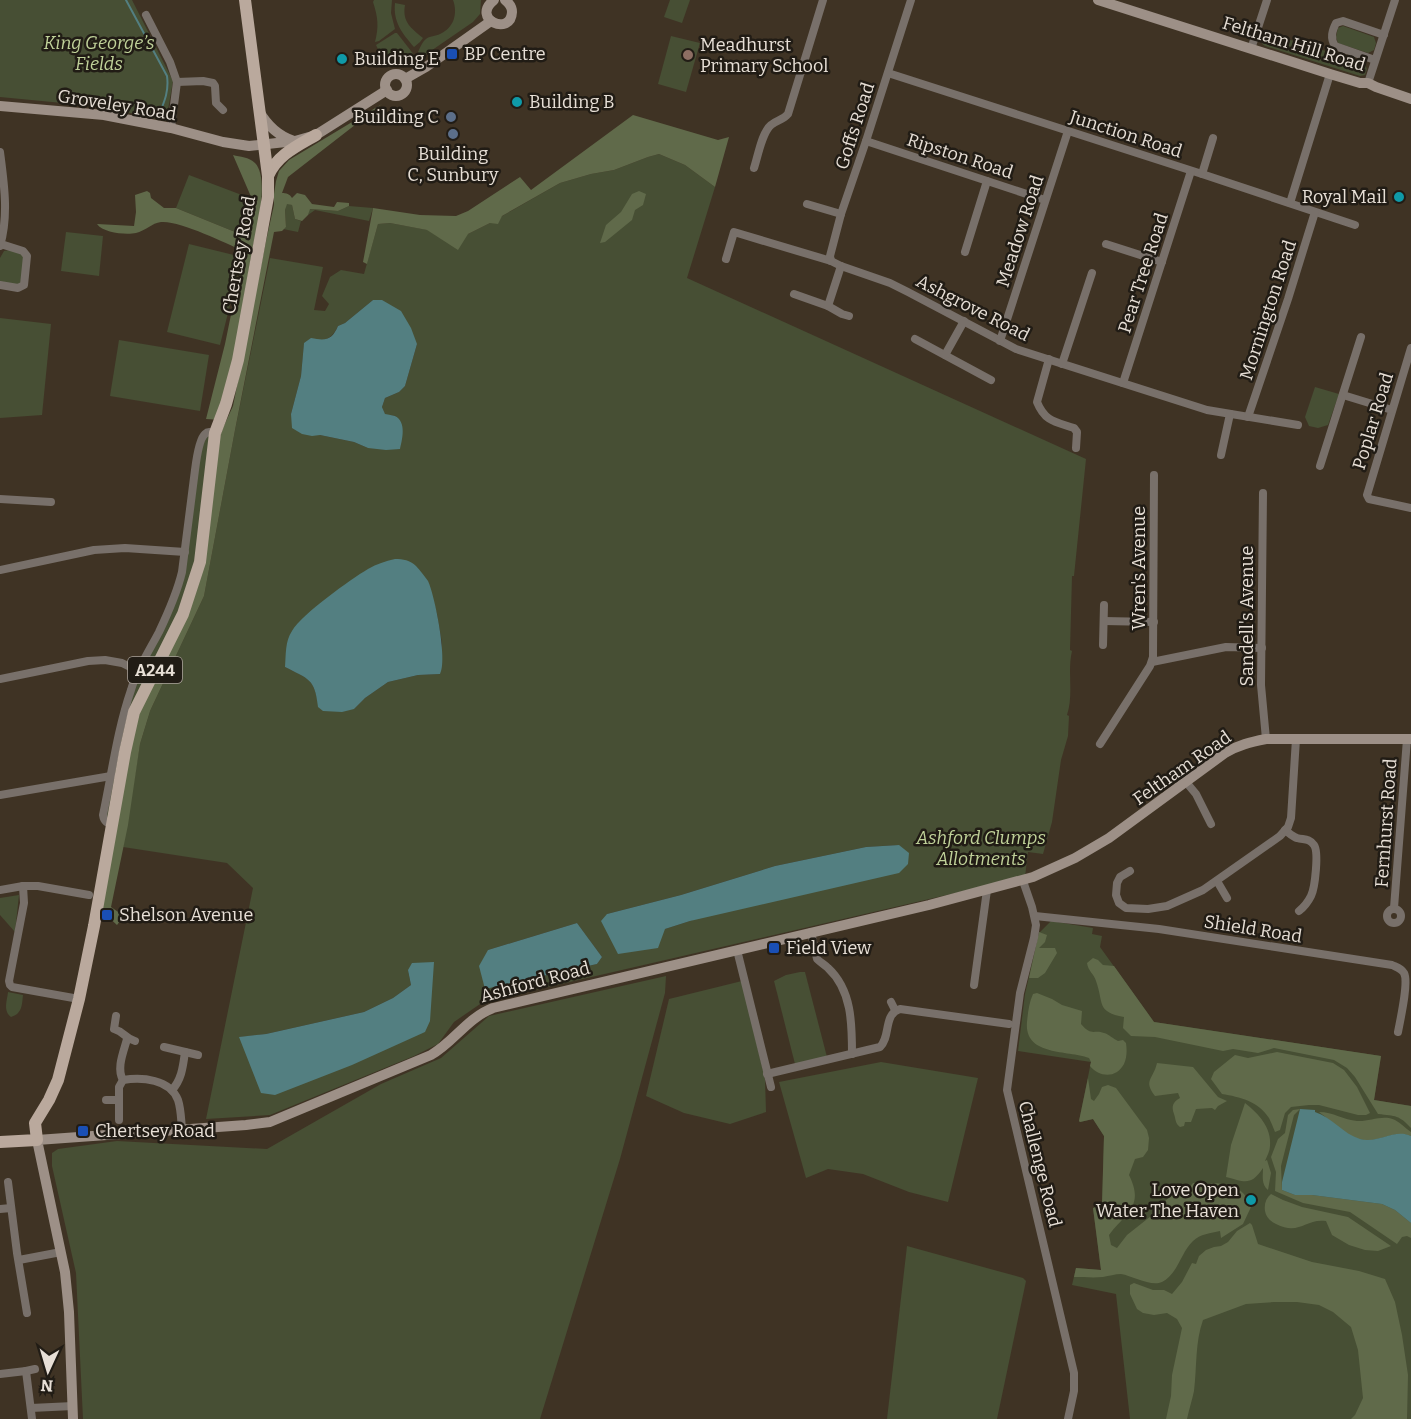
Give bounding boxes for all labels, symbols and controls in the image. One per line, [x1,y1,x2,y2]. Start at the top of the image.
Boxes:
street label: Feltham Hill Road [1220,12,1369,76]
park label: King George’s Fields [43,32,155,75]
place label: Meadhurst Primary School [700,34,829,77]
place label: BP Centre [464,43,546,65]
marker: BP Centre [445,47,459,61]
place label: Building E [354,48,439,70]
marker: Meadhurst Primary School [681,48,695,62]
marker: Building E [335,52,349,66]
street label: Goffs Road [831,79,880,172]
street label: Groveley Road [56,85,178,125]
place label: Building B [529,91,615,113]
marker: Building B [510,95,524,109]
street label: Junction Road [1066,105,1185,163]
place label: Building C [353,106,439,128]
marker: Building C [444,110,458,124]
marker: Building C, Sunbury [446,127,460,141]
street label: Ripston Road [904,129,1016,184]
place label: Building C, Sunbury [407,143,499,186]
street label: Meadow Road [992,172,1049,290]
place label: Royal Mail [1302,186,1387,208]
marker: Royal Mail [1392,190,1406,204]
street label: Chertsey Road [218,194,260,316]
street label: Pear Tree Road [1113,210,1173,336]
street label: Mornington Road [1235,237,1301,383]
street label: Ashgrove Road [913,270,1034,346]
street label: Poplar Road [1348,370,1398,472]
street label: Wren's Avenue [1128,506,1150,630]
street label: Sandell's Avenue [1236,546,1258,686]
road number: A244 [128,657,182,683]
street label: Feltham Road [1129,726,1236,810]
street label: Fernhurst Road [1371,757,1402,888]
park label: Ashford Clumps Allotments [915,827,1046,870]
place label: Shelson Avenue [119,904,253,926]
marker: Shelson Avenue [100,908,114,922]
street label: Shield Road [1202,910,1304,948]
place label: Field View [786,937,872,959]
marker: Field View [767,941,781,955]
street label: Ashford Road [478,957,593,1007]
street label: Challenge Road [1014,1099,1066,1230]
place label: Chertsey Road [95,1120,215,1142]
marker: Chertsey Road [76,1124,90,1138]
place label: Love Open Water The Haven [1096,1179,1240,1222]
marker: Love Open Water The Haven [1244,1193,1258,1207]
north arrow [18,1341,78,1401]
text: N [40,1376,54,1395]

